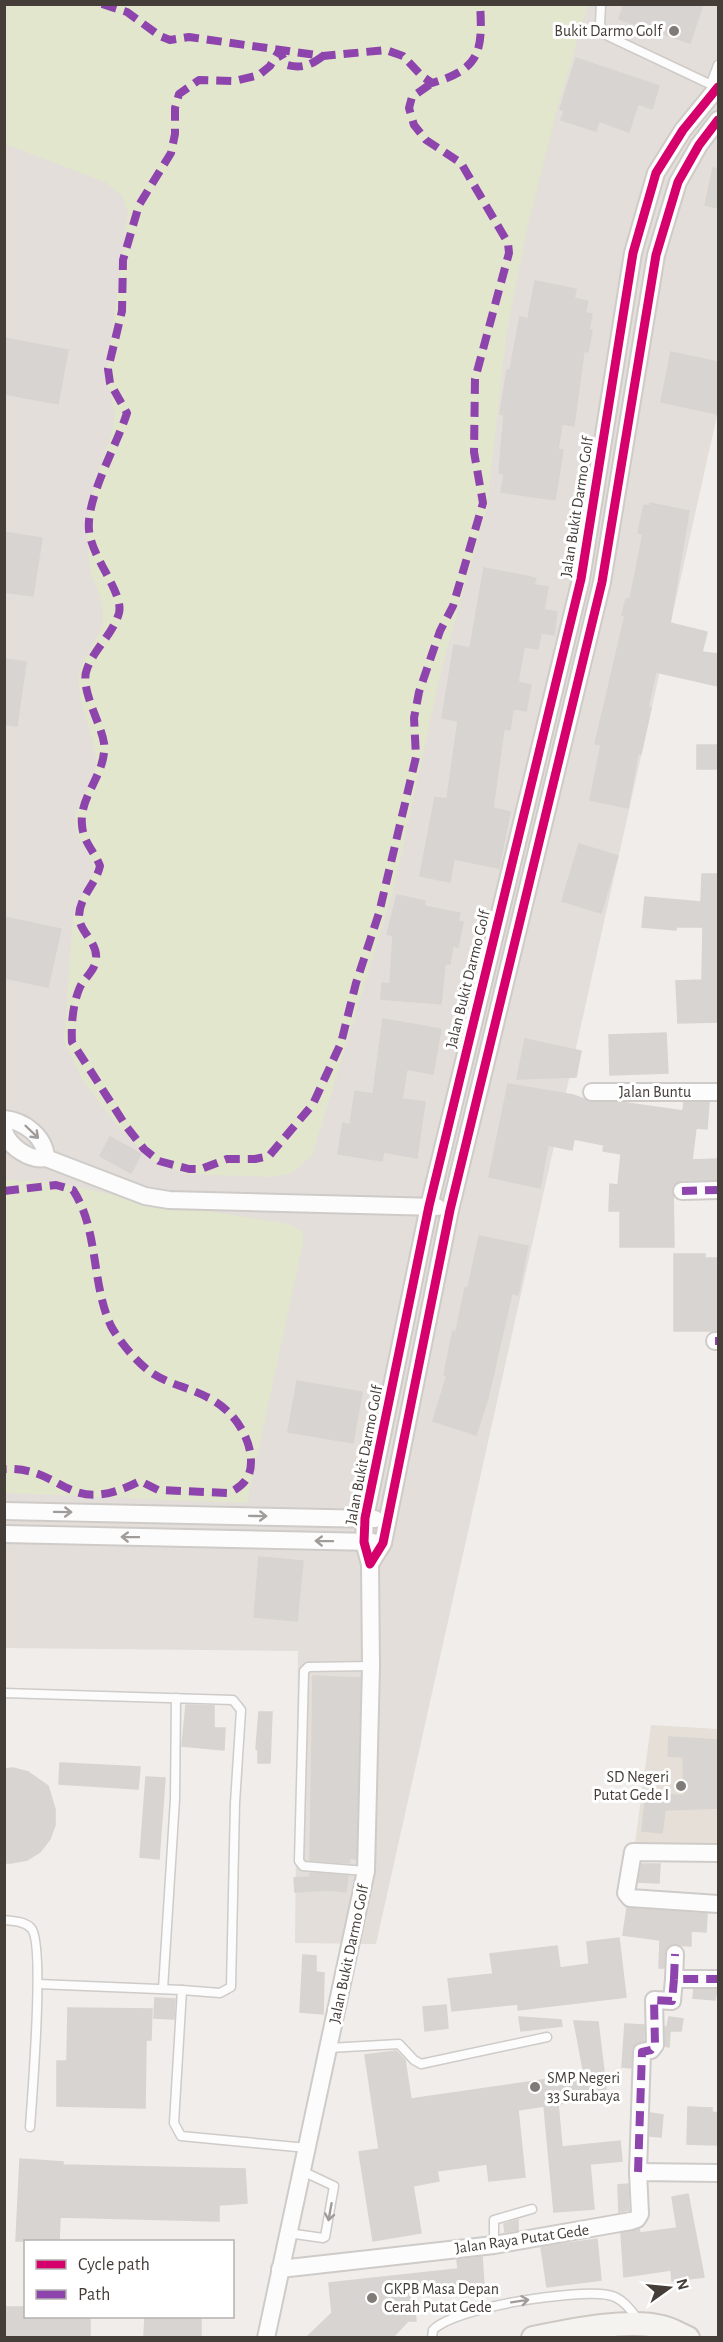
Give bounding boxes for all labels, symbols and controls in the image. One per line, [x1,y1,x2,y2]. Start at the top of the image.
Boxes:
place label: Bukit Darmo Golf [554,23,663,39]
marker: Bukit Darmo Golf [667,24,681,38]
street label: Jalan Bukit Darmo Golf [558,435,596,578]
street label: Jalan Bukit Darmo Golf [443,907,493,1050]
street label: Jalan Buntu [619,1084,691,1100]
one-way arrow [24,1125,39,1139]
street label: Jalan Bukit Darmo Golf [343,1383,386,1526]
one-way arrow [52,1507,72,1518]
one-way arrow [247,1510,267,1522]
one-way arrow [120,1531,140,1543]
one-way arrow [315,1535,335,1547]
place label: SD Negeri Putat Gede I [593,1769,669,1803]
marker: SD Negeri Putat Gede I [674,1779,688,1793]
street label: Jalan Bukit Darmo Golf [326,1882,372,2025]
place label: SMP Negeri 33 Surabaya [547,2070,620,2105]
marker: SMP Negeri 33 Surabaya [528,2080,542,2094]
one-way arrow [324,2202,335,2222]
street label: Jalan Raya Putat Gede [454,2222,590,2257]
legend [24,2240,234,2318]
text: Cycle path [78,2256,150,2274]
north arrow [639,2258,699,2318]
text: N [673,2277,692,2292]
place label: GKPB Masa Depan Cerah Putat Gede [384,2281,499,2315]
text: Path [78,2286,110,2304]
marker: GKPB Masa Depan Cerah Putat Gede [365,2291,379,2305]
one-way arrow [509,2296,529,2307]

